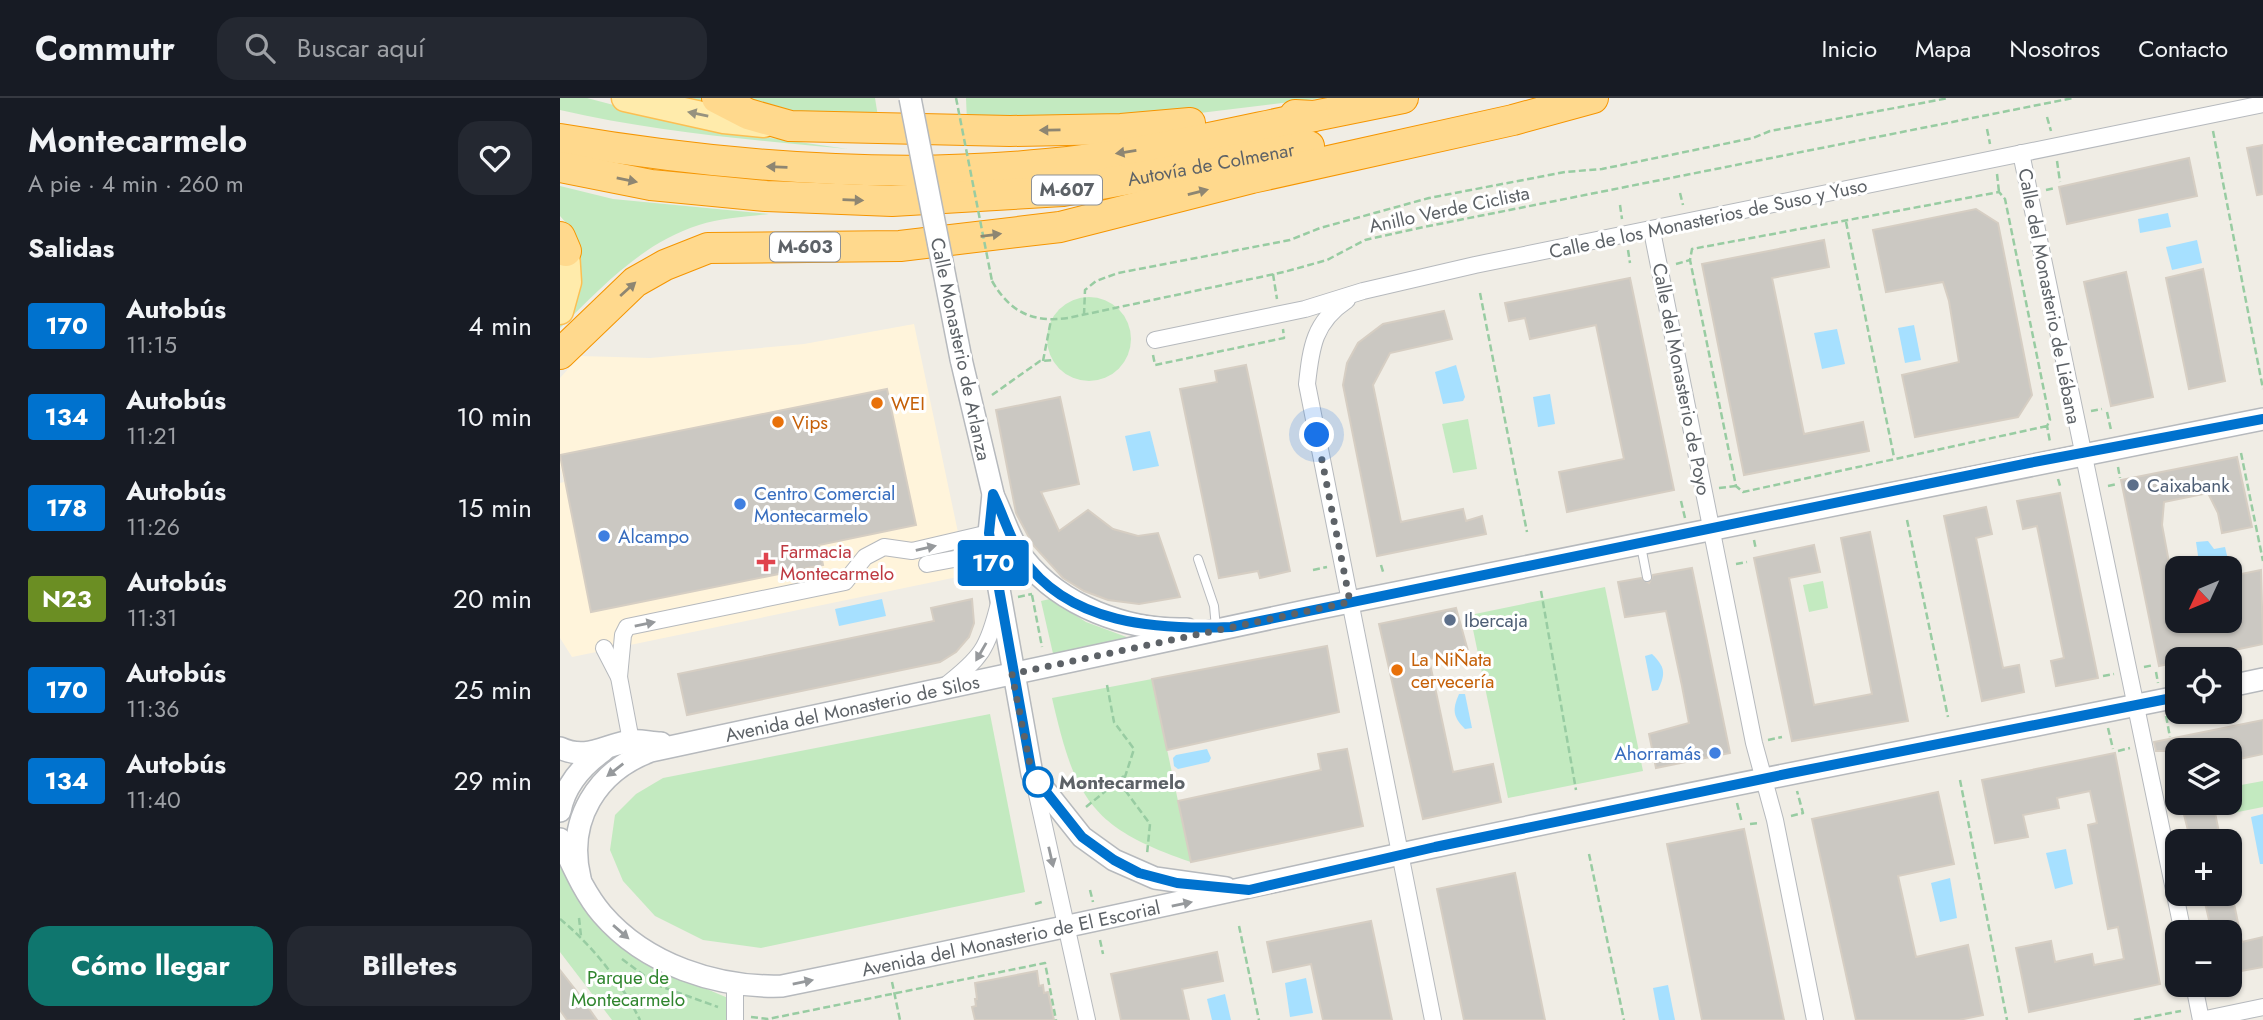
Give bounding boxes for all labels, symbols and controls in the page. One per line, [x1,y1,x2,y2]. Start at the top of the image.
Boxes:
search box [217,17,707,80]
text: Commutr [35,25,175,72]
icon: search [241,29,279,67]
text: Buscar aquí [297,29,425,67]
text: Inicio [1822,31,1877,66]
text: Mapa [1915,31,1971,66]
text: Nosotros [2009,31,2100,66]
text: Contacto [2138,31,2228,66]
one-way arrow [687,108,709,119]
text: Montecarmelo [28,117,247,164]
button: heart [458,121,532,195]
one-way arrow [1039,124,1061,136]
street label: Autovía de Colmenar [1125,136,1297,193]
one-way arrow [1115,147,1137,158]
one-way arrow [766,161,788,172]
street label: Calle del Monasterio de Liébana [2011,166,2088,426]
text: A pie · 4 min · 260 m [28,167,244,201]
street label: Calle de los Monasterios de Suso y Yuso [1547,172,1870,265]
one-way arrow [616,175,638,186]
road number: M-607 [1032,176,1102,204]
street label: Anillo Verde Ciclista [1366,179,1532,240]
one-way arrow [1187,186,1209,197]
one-way arrow [843,194,865,205]
text: Salidas [28,229,114,267]
one-way arrow [980,229,1002,240]
road number: M-603 [770,232,840,262]
street label: Calle Monasterio de Arlanza [924,235,997,463]
street label: Calle del Monasterio de Poyo [1646,261,1717,498]
one-way arrow [619,281,637,297]
text: Autobús [126,290,226,328]
text: 4 min [468,307,532,345]
text: 170 [45,308,88,343]
text: 11:15 [126,328,177,362]
text: Autobús [126,381,226,419]
place label: WEI [891,390,925,417]
marker: WEI [869,395,885,411]
text: 10 min [456,398,532,436]
text: 134 [45,399,88,434]
place label: Vips [792,409,828,436]
marker: Vips [770,414,786,430]
your location [1299,417,1334,452]
text: 11:21 [126,419,177,453]
text: Autobús [126,472,226,510]
place label: Caixabank [2147,472,2230,499]
marker: Caixabank [2125,477,2141,493]
place label: Centro Comercial Montecarmelo [754,480,895,529]
text: 15 min [457,489,532,527]
text: 178 [46,490,87,525]
marker: Centro Comercial Montecarmelo [732,496,748,512]
text: 11:26 [126,510,180,544]
place label: Alcampo [618,523,689,550]
marker: Alcampo [596,528,612,544]
place label: Farmacia Montecarmelo [780,538,894,587]
line badge: 170 [953,540,1033,586]
one-way arrow [915,542,937,553]
text: 170 [972,545,1014,580]
marker: Farmacia Montecarmelo [758,554,774,570]
north arrow [2165,556,2242,634]
map controls [2165,556,2242,997]
text: Autobús [127,563,227,601]
text: 20 min [453,580,532,618]
text: N23 [42,581,92,616]
text: 11:31 [127,601,177,635]
place label: Ibercaja [1464,607,1528,634]
marker: Ibercaja [1442,612,1458,628]
one-way arrow [634,618,656,629]
one-way arrow [975,642,987,661]
place label: La NiÑata cervecería [1411,646,1494,695]
button: locate [2165,647,2242,724]
text: Autobús [126,654,226,692]
marker: La NiÑata cervecería [1389,662,1405,678]
street label: Avenida del Monasterio de Silos [723,668,982,749]
text: 25 min [454,671,532,709]
text: 170 [45,672,88,707]
text: 11:36 [126,692,179,726]
button: layers [2165,738,2242,815]
place label: Ahorramás [1614,740,1701,767]
text: Autobús [126,745,226,783]
marker: Ahorramás [1707,745,1723,761]
text: 29 min [454,762,532,800]
text: 134 [45,763,88,798]
one-way arrow [606,763,624,778]
marker: Montecarmelo [1023,767,1053,797]
place label: Montecarmelo [1059,769,1185,796]
text: 11:40 [126,783,181,817]
button: + [2165,829,2242,906]
one-way arrow [1046,846,1057,868]
street label: Avenida del Monasterio de El Escorial [859,894,1163,983]
one-way arrow [1171,898,1193,909]
button: − [2165,920,2242,997]
one-way arrow [612,924,630,940]
button: Cómo llegar [28,926,273,1006]
button: Billetes [287,926,532,1006]
park label: Parque de Montecarmelo [571,964,685,1013]
one-way arrow [792,976,814,987]

